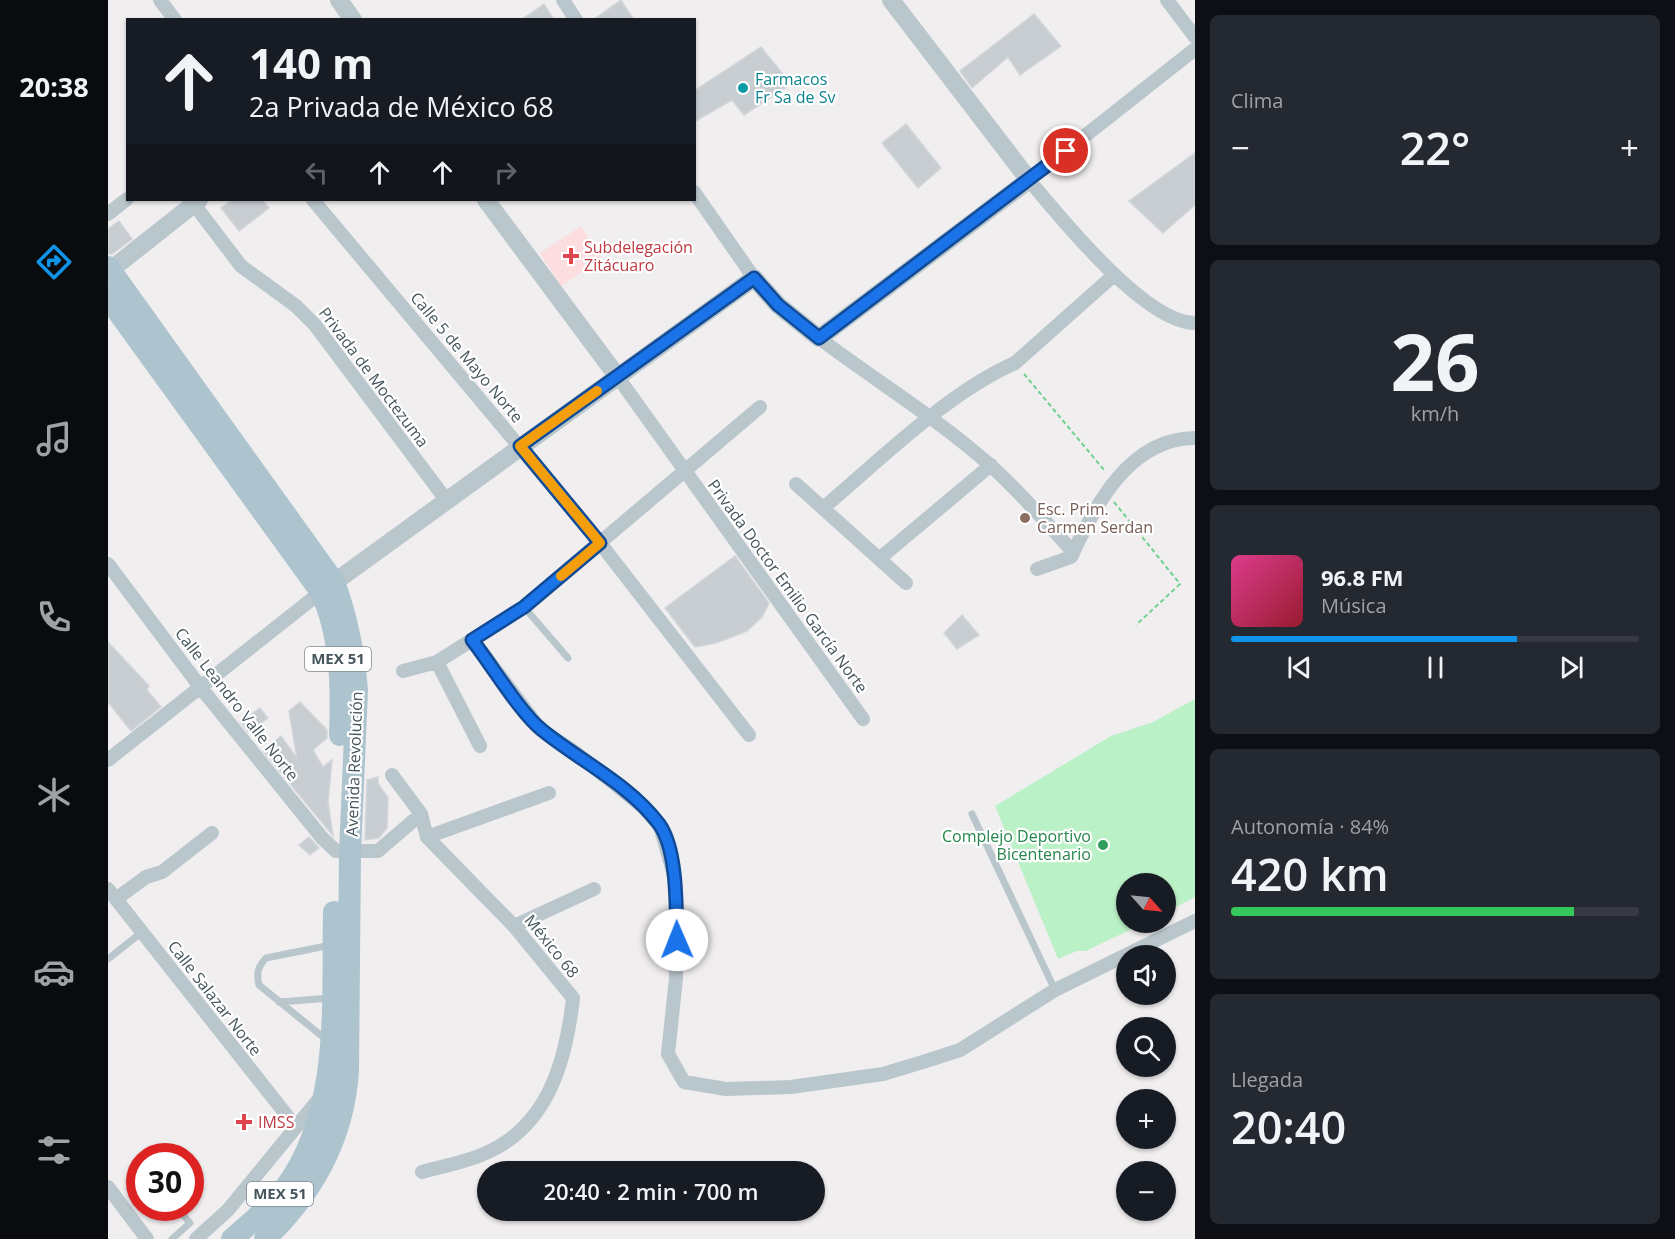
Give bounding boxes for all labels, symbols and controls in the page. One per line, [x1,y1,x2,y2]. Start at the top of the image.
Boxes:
text: 140 m [249,34,373,91]
icon: ahead [150,42,228,120]
text: 20:38 [19,68,89,105]
place label: Farmacos Fr Sa de Sv [755,68,835,108]
marker: Farmacos Fr Sa de Sv [736,81,750,95]
text: Clima [1231,87,1283,114]
text: 2a Privada de México 68 [249,88,554,125]
text: 22° [1400,117,1470,178]
pin [1040,125,1091,176]
text: − [1231,125,1250,170]
text: + [1620,125,1639,170]
icon: arrive [1049,134,1082,167]
icon: left [300,156,333,189]
icon: ahead [363,156,396,189]
icon: ahead [426,156,459,189]
icon: right [489,156,522,189]
place label: Subdelegación Zitácuaro [584,236,693,276]
icon: directions [33,241,75,283]
marker: Subdelegación Zitácuaro [562,247,580,265]
street label: Calle 5 de Mayo Norte [406,287,528,427]
street label: Privada de Moctezuma [314,302,434,452]
text: 26 [1390,308,1480,414]
text: km/h [1411,400,1459,427]
icon: music [33,418,75,460]
street label: Privada Doctor Emilio García Norte [703,475,873,697]
place label: Esc. Prim. Carmen Serdan [1037,498,1153,538]
marker: Esc. Prim. Carmen Serdan [1018,511,1032,525]
text: 96.8 FM [1321,562,1404,592]
text: Música [1321,592,1387,619]
icon: phone [33,596,75,638]
street label: Calle Leandro Valle Norte [170,623,304,785]
road number: MEX 51 [305,647,371,671]
icon: previous [1283,651,1316,684]
icon: pause [1419,651,1452,684]
icon: next [1555,651,1588,684]
street label: Avenida Revolución [340,691,368,837]
icon: climate [33,774,75,816]
text: Autonomía · 84% [1231,813,1389,840]
place label: Complejo Deportivo Bicentenario [942,825,1091,865]
marker: Complejo Deportivo Bicentenario [1096,838,1110,852]
text: 420 km [1231,843,1389,904]
north arrow [1116,873,1176,933]
map controls [1116,873,1176,1221]
position arrow [645,908,709,972]
street label: México 68 [520,910,584,982]
street label: Calle Salazar Norte [163,936,267,1060]
button: sound [1116,945,1176,1005]
icon: car [33,951,75,993]
button: search [1116,1017,1176,1077]
text: Llegada [1231,1066,1303,1093]
button: + [1116,1089,1176,1149]
text: 20:40 [1231,1096,1346,1157]
place label: IMSS [258,1111,295,1133]
marker: IMSS [235,1113,253,1131]
icon: filters [33,1129,75,1171]
speed limit sign: 30 [126,1143,204,1221]
button: − [1116,1161,1176,1221]
text: 20:40 · 2 min · 700 m [543,1176,759,1206]
road number: MEX 51 [247,1182,313,1206]

